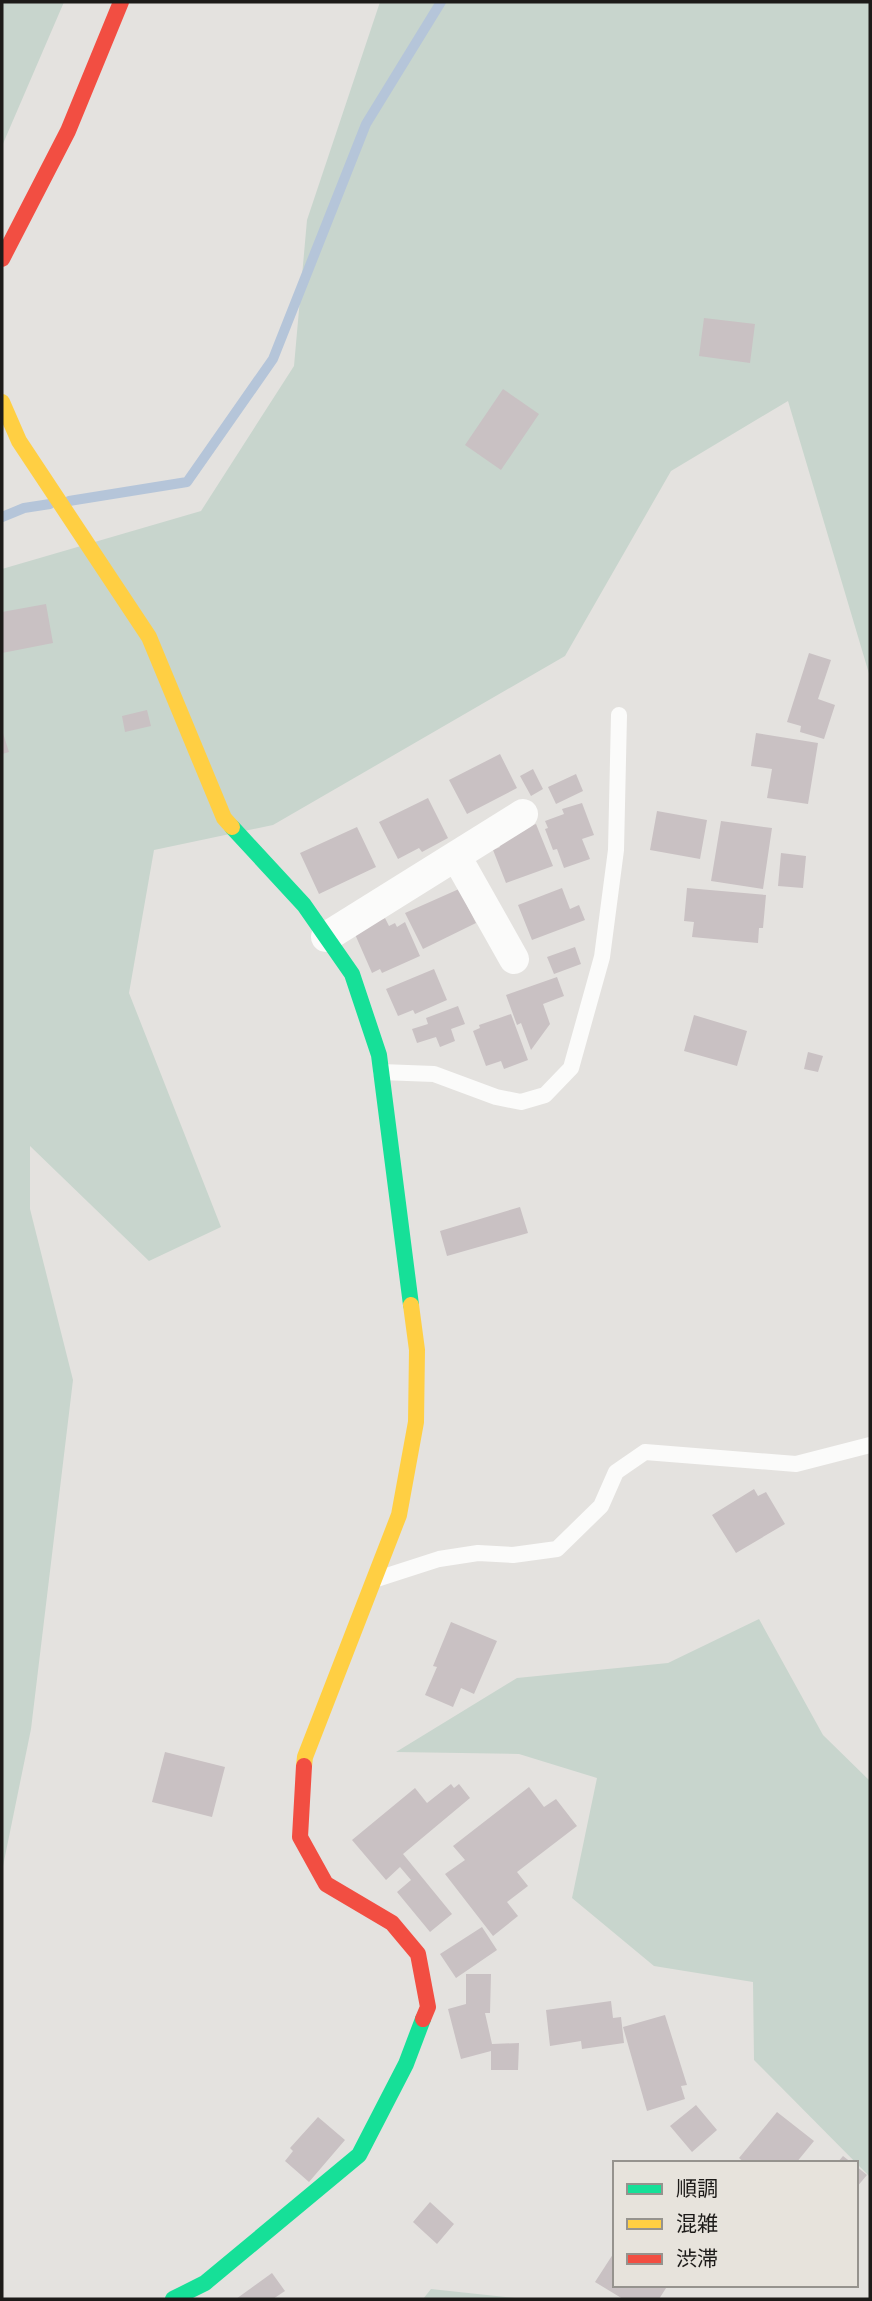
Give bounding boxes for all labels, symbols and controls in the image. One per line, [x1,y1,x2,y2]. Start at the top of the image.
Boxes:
legend [613,2161,858,2287]
text: 順調 [676,2177,718,2202]
text: 混雑 [676,2212,718,2237]
text: 渋滞 [676,2247,718,2272]

